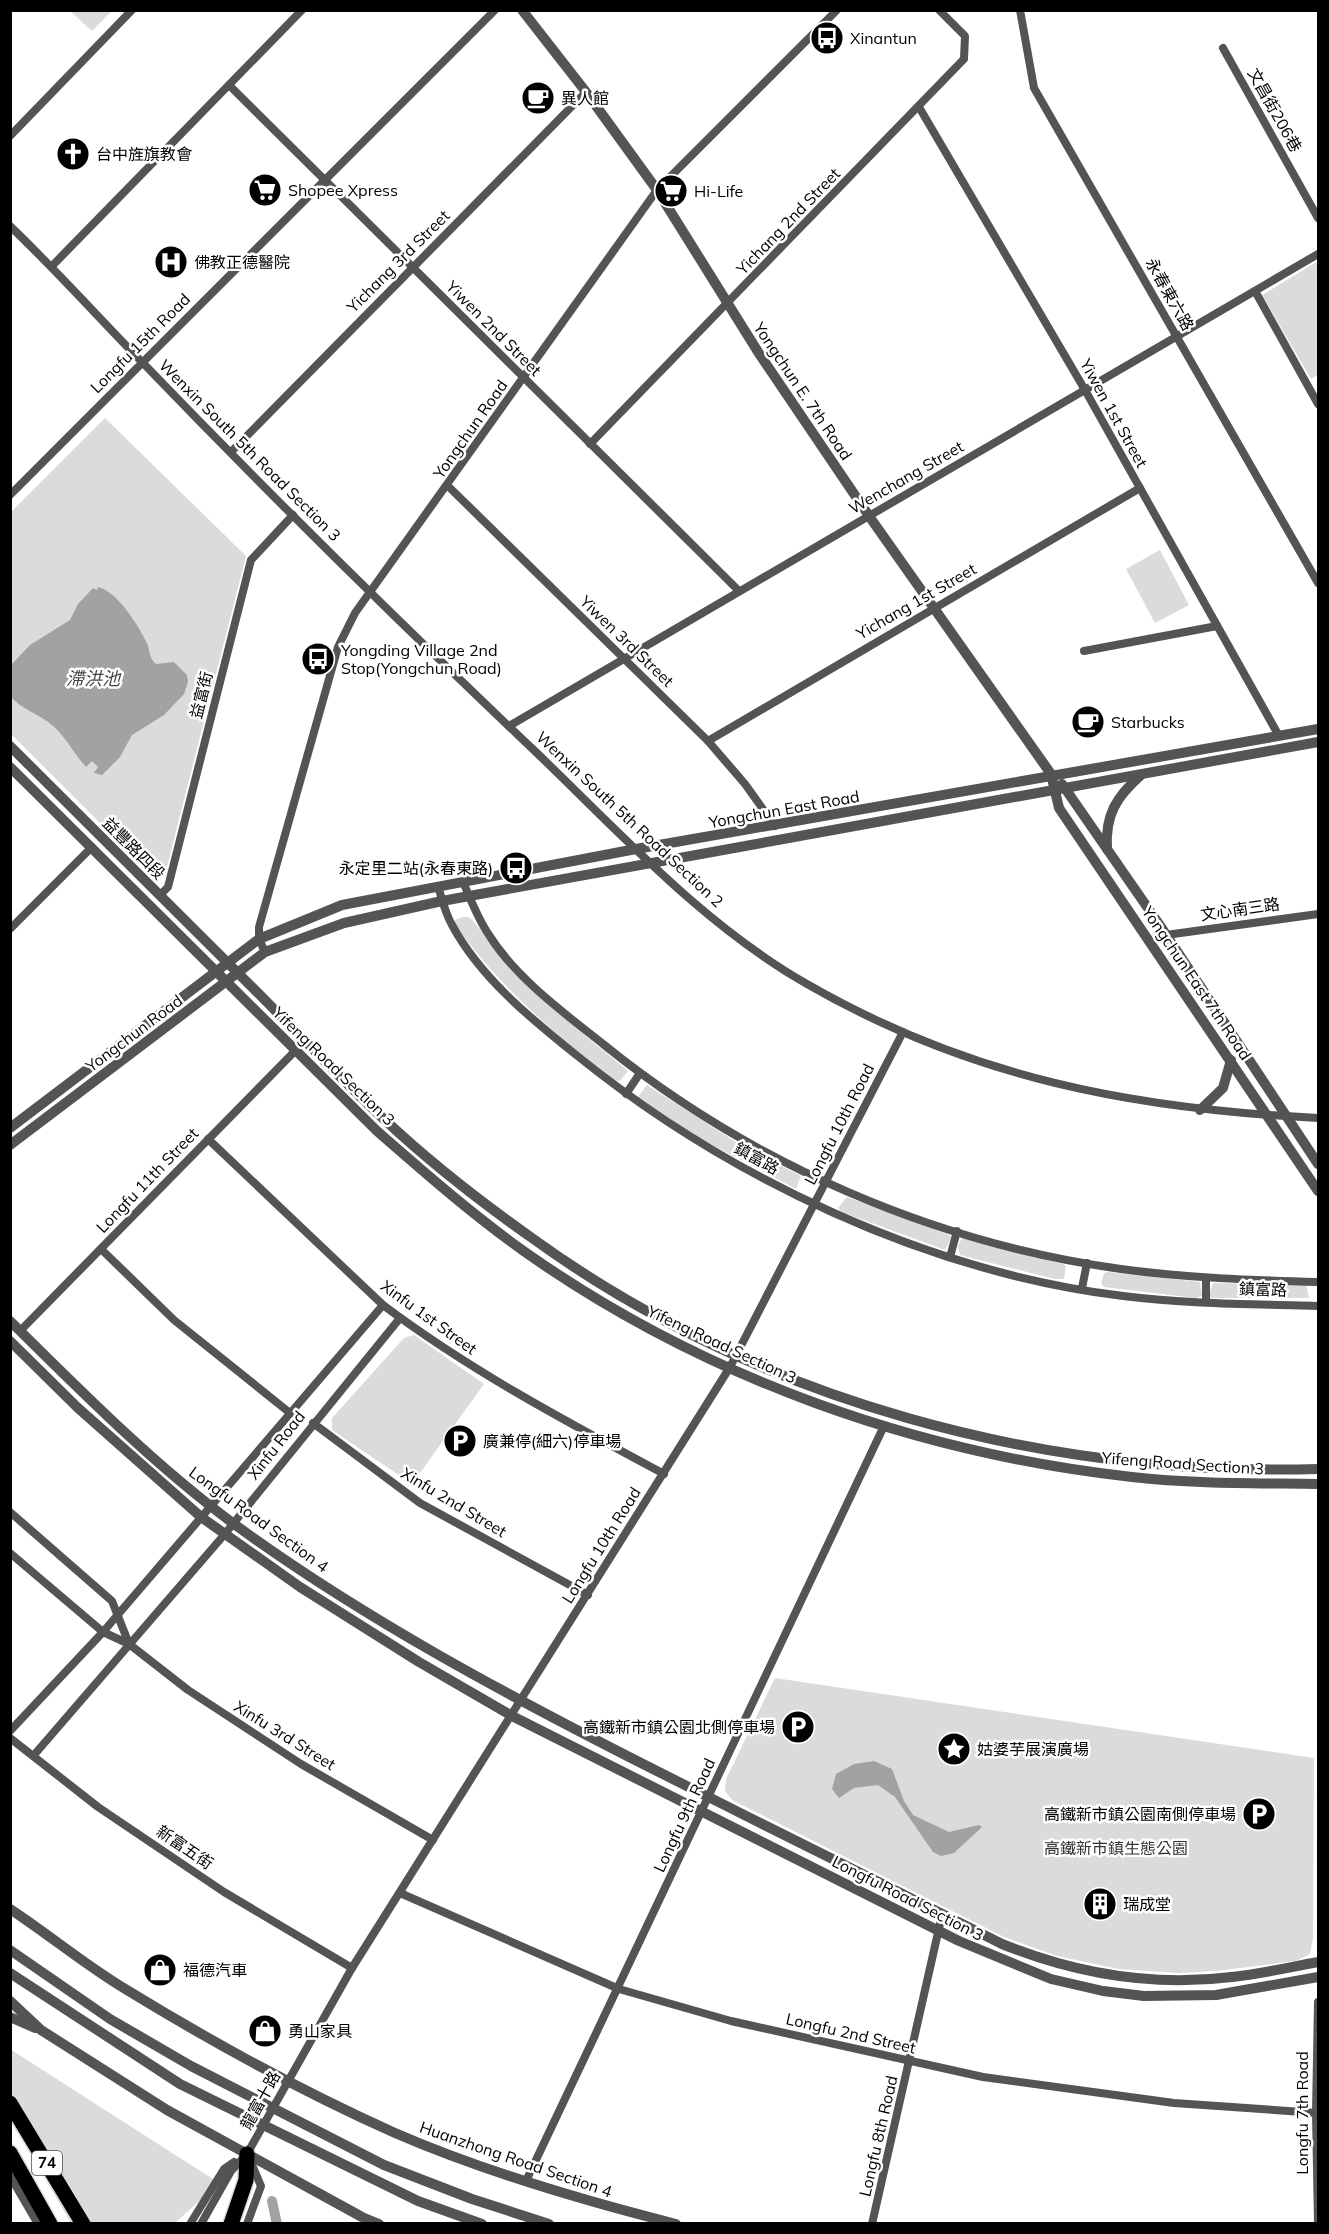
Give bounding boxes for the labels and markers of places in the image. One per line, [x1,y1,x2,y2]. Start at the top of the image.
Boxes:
bus stop icon: Xinantun [809,20,845,56]
place label: Xinantun [850,28,917,48]
cafe icon: 異人館 [520,80,556,116]
place label: 異人館 [561,88,609,108]
church icon: 台中旌旗教會 [55,136,91,172]
place label: 台中旌旗教會 [96,144,192,164]
supermarket icon: Shopee Xpress [247,172,283,208]
supermarket icon: Hi-Life [653,173,689,209]
place label: Shopee Xpress [288,180,398,200]
place label: Hi-Life [694,181,743,201]
hospital icon: 佛教正德醫院 [153,244,189,280]
place label: 佛教正德醫院 [194,252,290,272]
place label: Yongding Village 2nd Stop(Yongchun Road) [340,640,502,678]
bus stop icon: Yongding Village 2nd Stop(Yongchun Road) [300,641,336,677]
cafe icon: Starbucks [1070,704,1106,740]
place label: Starbucks [1111,712,1185,732]
bus stop icon: 永定里二站(永春東路) [498,850,534,886]
place label: 永定里二站(永春東路) [339,858,493,878]
parking icon: 廣兼停(細六)停車場 [442,1423,478,1459]
place label: 廣兼停(細六)停車場 [483,1431,621,1451]
parking icon: 高鐵新市鎮公園北側停車場 [780,1709,816,1745]
place label: 高鐵新市鎮公園北側停車場 [583,1717,775,1737]
place icon: 姑婆芋展演廣場 [936,1731,972,1767]
place label: 姑婆芋展演廣場 [977,1739,1089,1759]
parking icon: 高鐵新市鎮公園南側停車場 [1241,1796,1277,1832]
place label: 高鐵新市鎮公園南側停車場 [1044,1804,1236,1824]
building icon: 瑞成堂 [1082,1886,1118,1922]
place label: 瑞成堂 [1123,1894,1171,1914]
shop icon: 福德汽車 [142,1952,178,1988]
place label: 福德汽車 [183,1960,247,1980]
shop icon: 勇山家具 [247,2013,283,2049]
place label: 勇山家具 [288,2021,352,2041]

